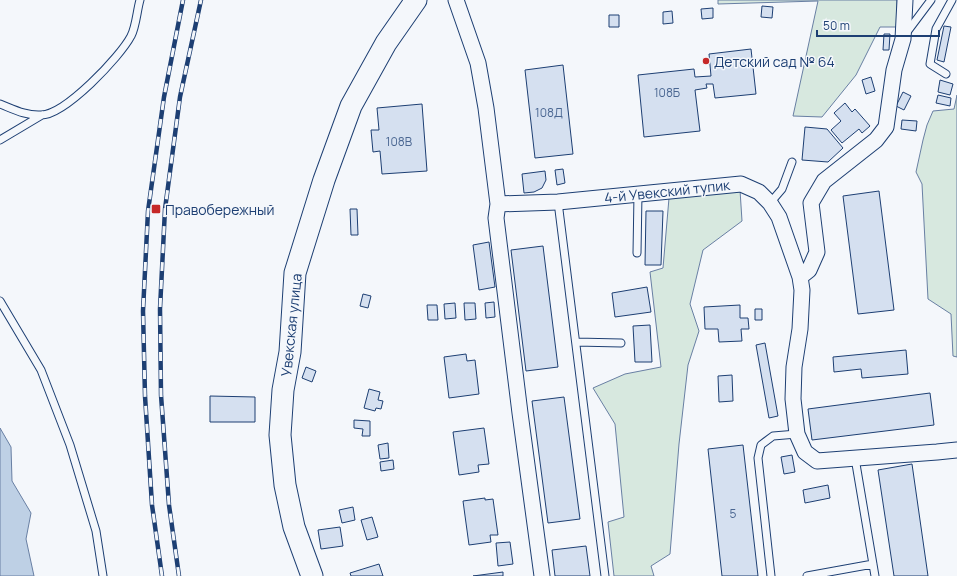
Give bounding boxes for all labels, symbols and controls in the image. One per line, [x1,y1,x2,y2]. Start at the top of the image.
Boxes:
scale bar [817,12,939,38]
text: 50 m [823,17,850,34]
place label: Детский сад № 64 [714,52,835,71]
marker: Детский сад № 64 [701,56,711,66]
house number: 108Б [654,84,680,101]
house number: 108Д [535,104,563,121]
house number: 108В [386,133,412,150]
street label: 4-й Увекский тупик [603,175,732,207]
place label: Правобережный [165,200,274,219]
marker: Правобережный [150,203,162,215]
street label: Увекская улица [276,273,306,377]
house number: 5 [730,505,737,522]

